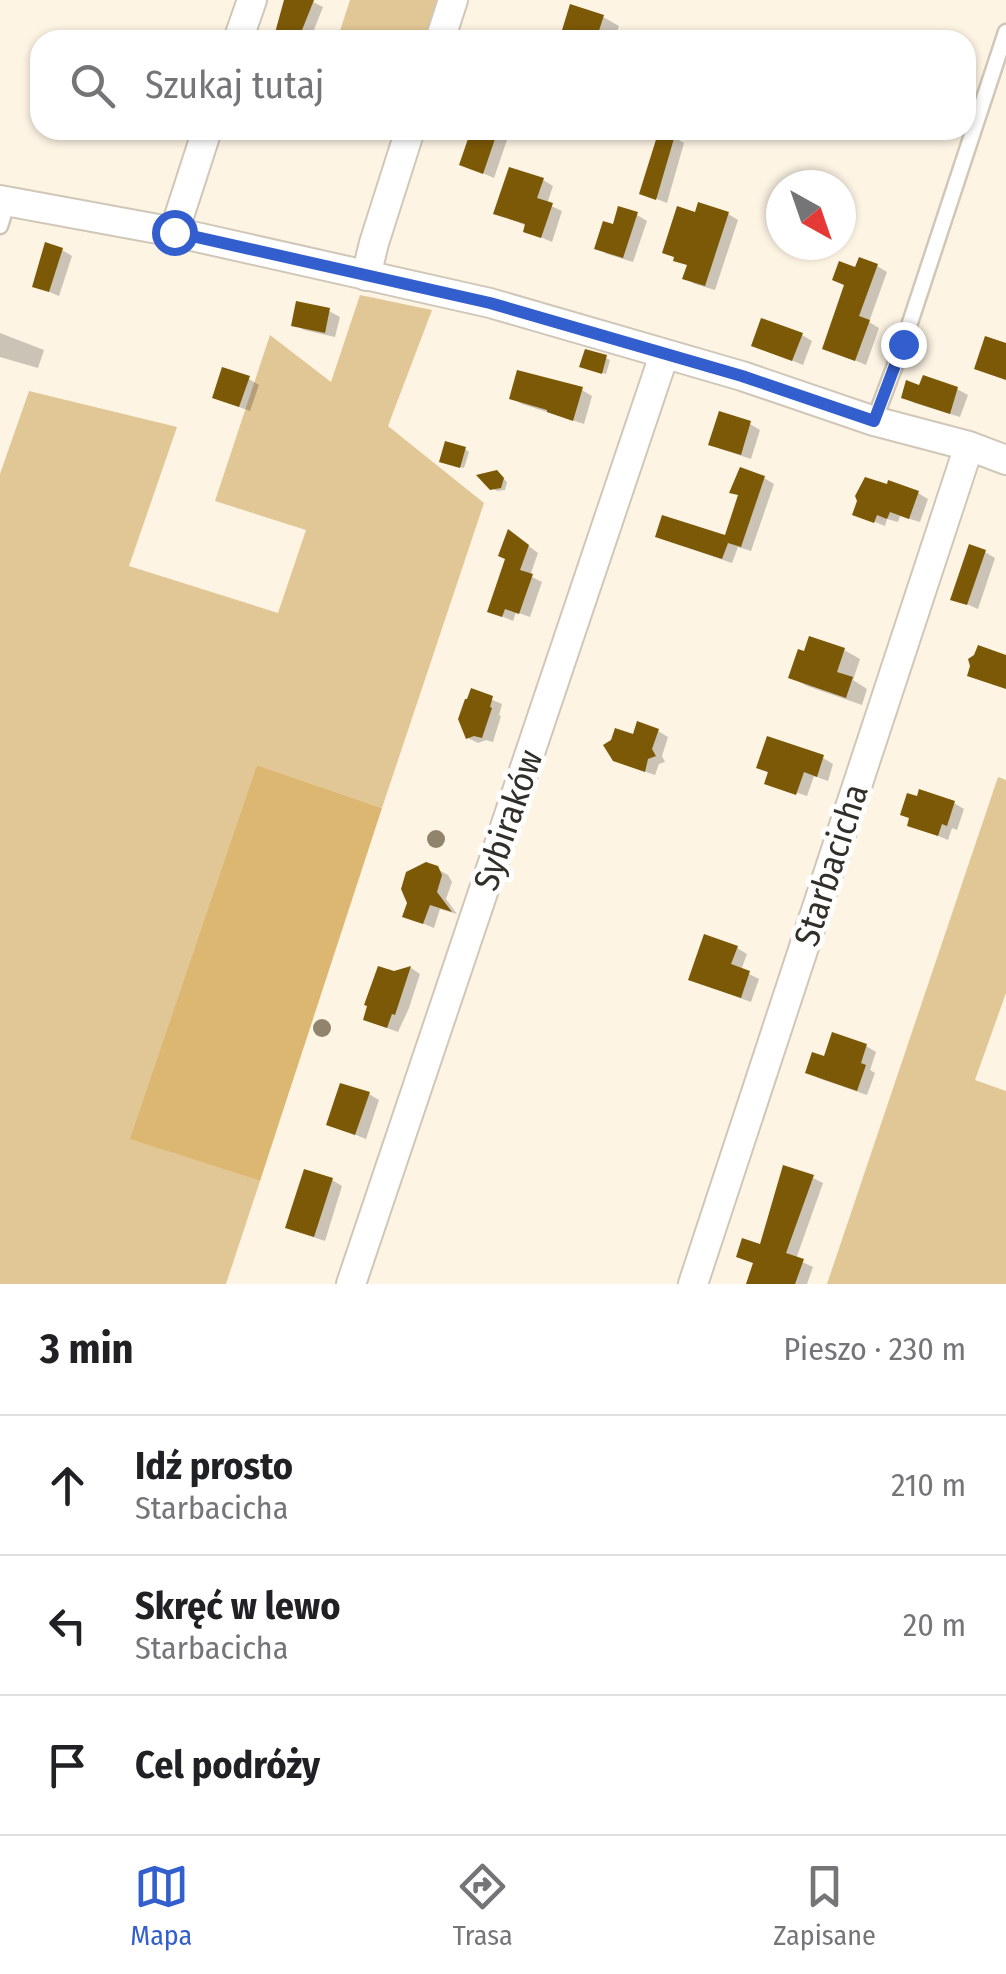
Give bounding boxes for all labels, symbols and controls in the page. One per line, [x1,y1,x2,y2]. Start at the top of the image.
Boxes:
search box [30,30,976,140]
icon: search [65,58,120,113]
text: Szukaj tutaj [145,62,324,108]
north arrow [766,170,856,260]
route start [152,210,198,256]
route end [881,322,927,368]
street label: Sybiraków [464,744,552,896]
street label: Starbacicha [785,779,877,951]
text: 3 min [40,1324,134,1374]
text: Pieszo · 230 m [783,1330,966,1368]
text: Idź prosto [135,1443,293,1489]
icon: ahead [40,1458,95,1513]
text: 210 m [891,1466,966,1504]
text: Starbacicha [135,1489,288,1527]
text: Skręć w lewo [135,1583,341,1629]
icon: left [40,1598,95,1653]
text: 20 m [903,1606,966,1644]
text: Starbacicha [135,1629,288,1667]
icon: arrive [40,1738,95,1793]
text: Cel podróży [135,1742,320,1788]
tab: Mapa [130,1859,192,1952]
tab: Trasa [453,1859,513,1952]
tab: Zapisane [773,1859,876,1952]

